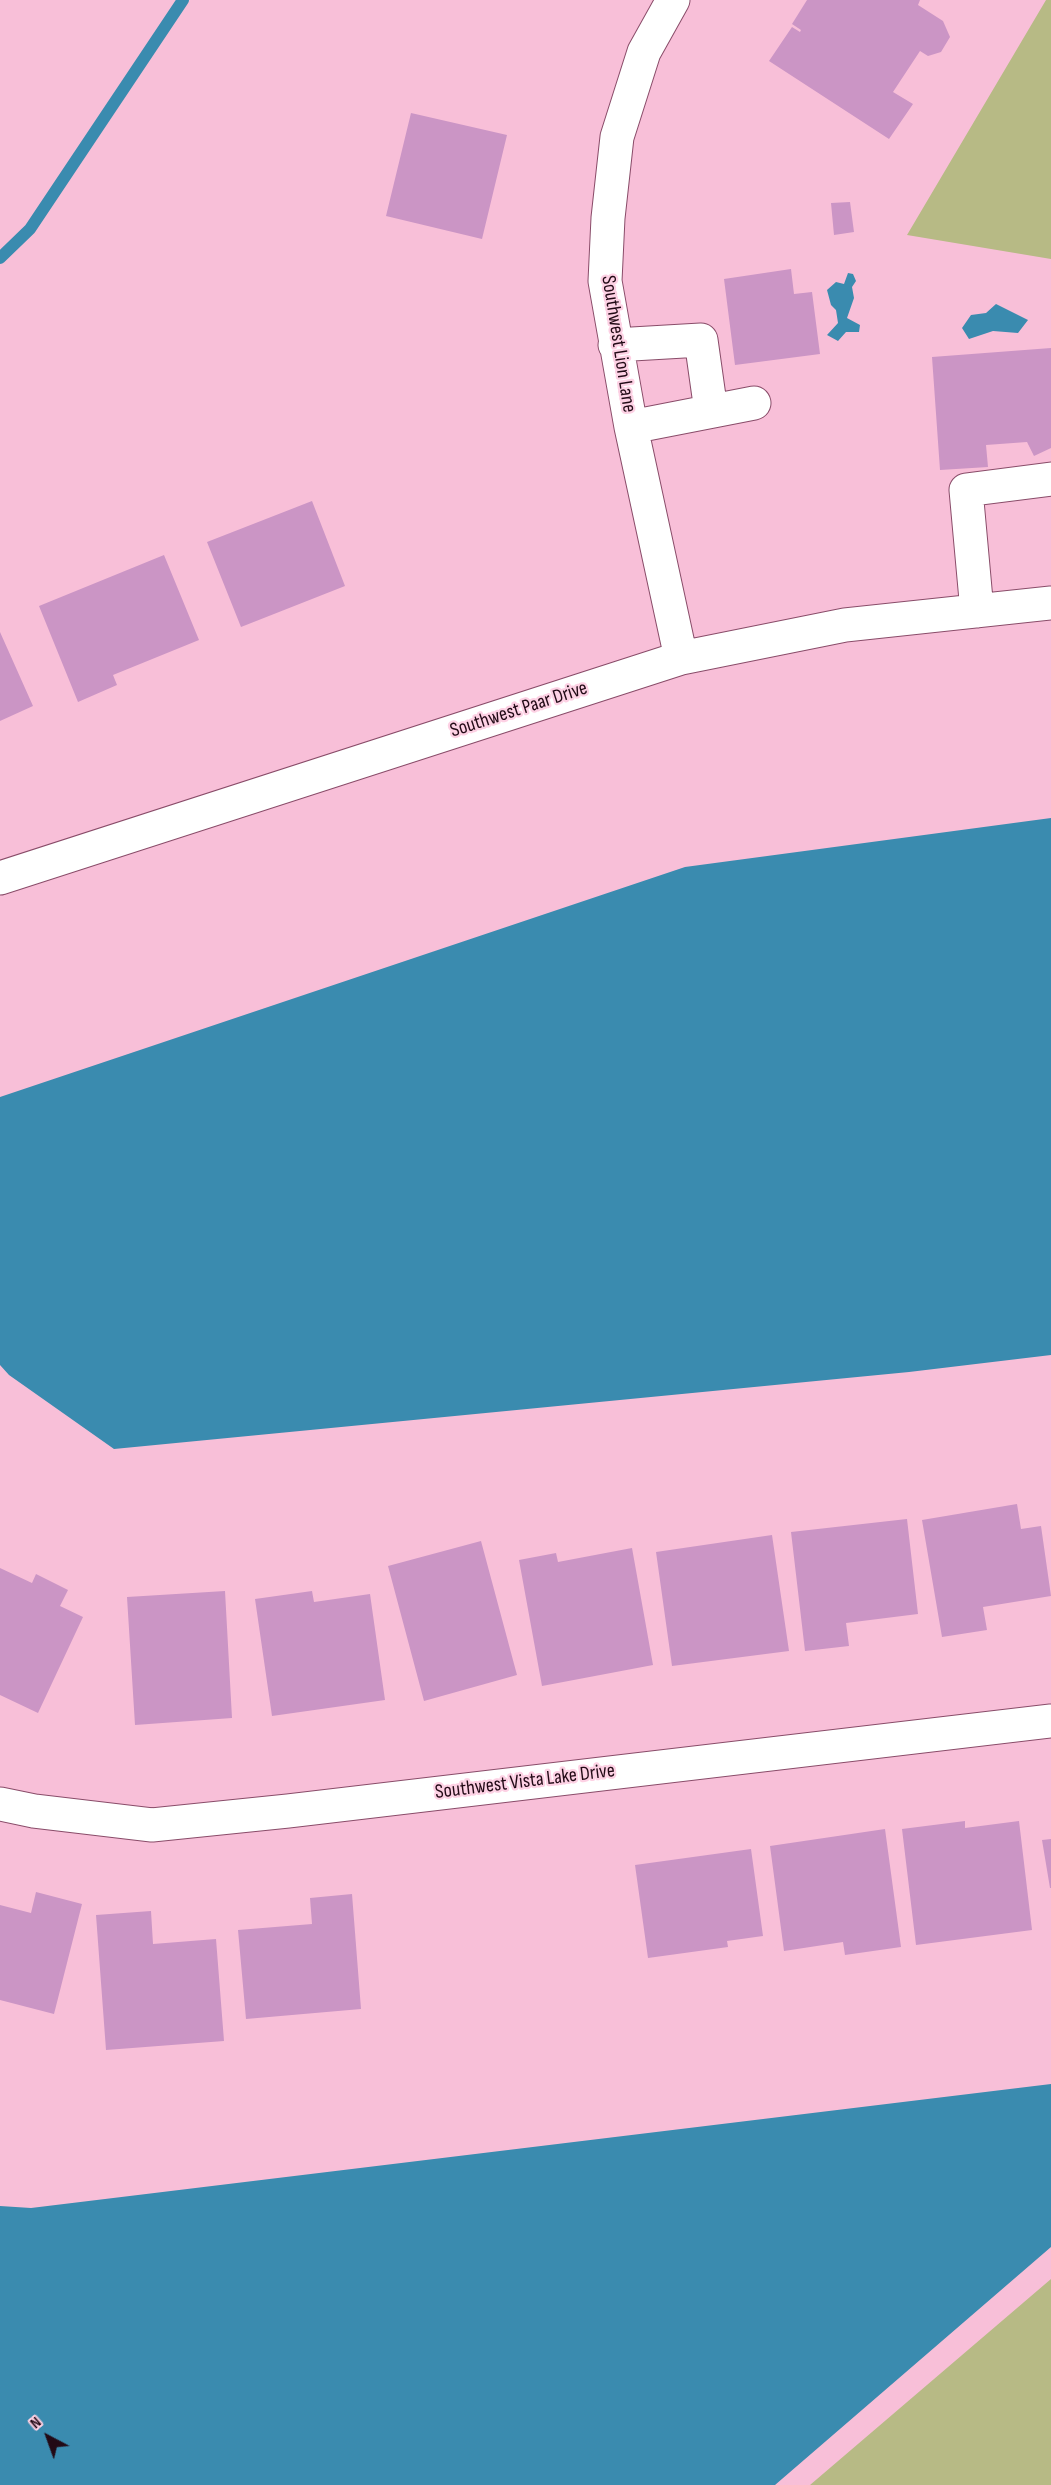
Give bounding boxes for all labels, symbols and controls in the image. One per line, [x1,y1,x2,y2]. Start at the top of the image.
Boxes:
street label: Southwest Lion Lane [595,274,641,414]
street label: Southwest Paar Drive [447,677,591,743]
street label: Southwest Vista Lake Drive [434,1759,616,1805]
north arrow [18,2407,78,2467]
text: N [26,2413,45,2433]

